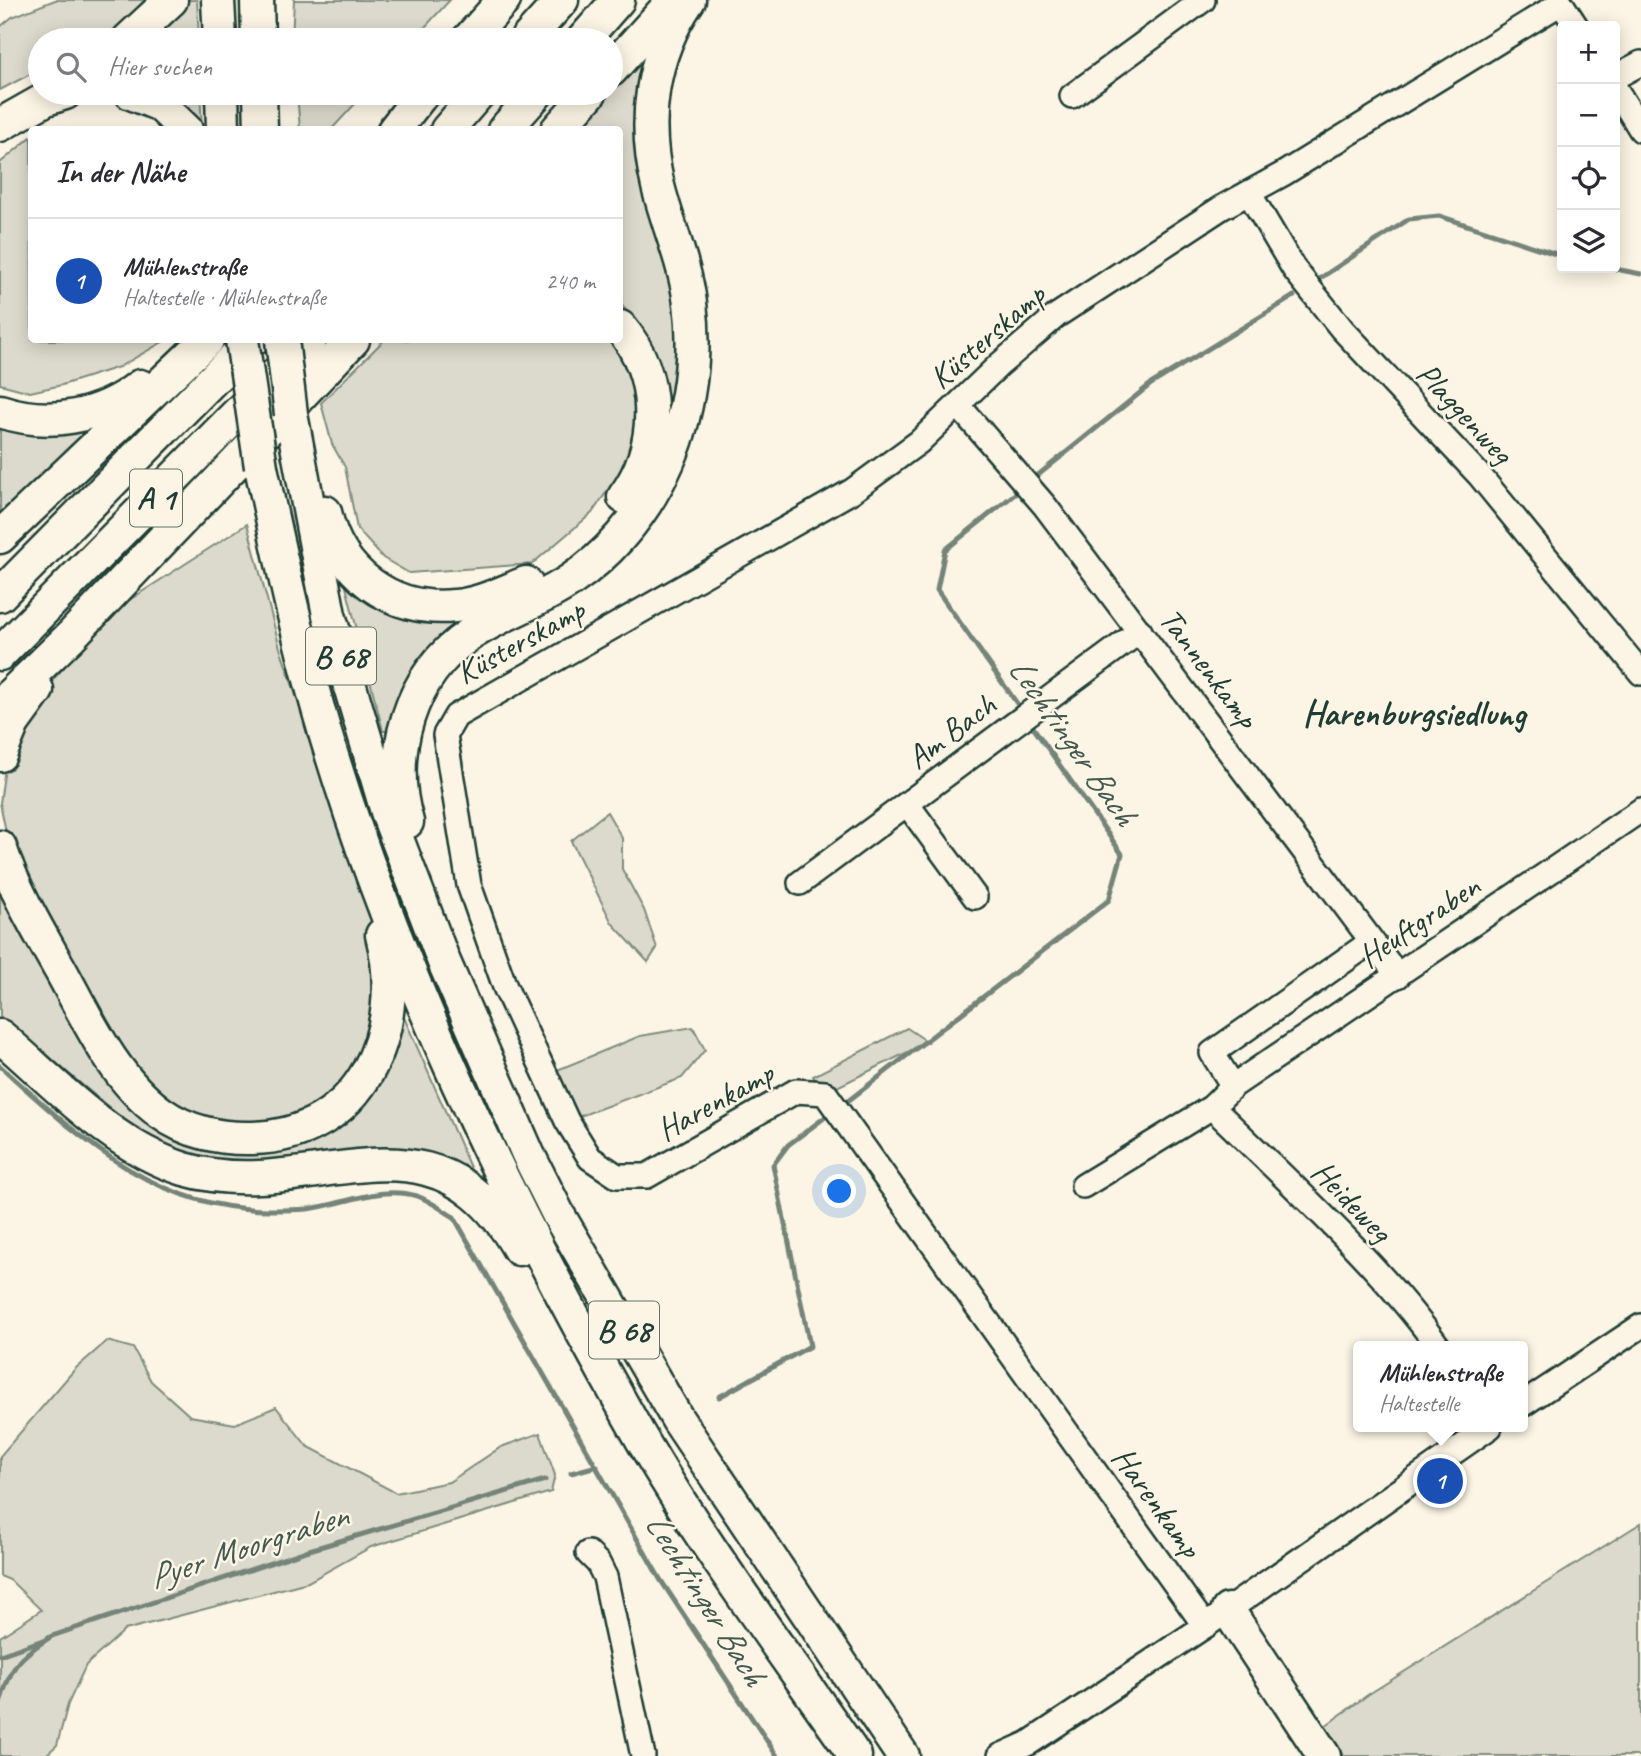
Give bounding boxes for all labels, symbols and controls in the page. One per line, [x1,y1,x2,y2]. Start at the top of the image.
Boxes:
map controls [1557,21,1620,273]
button: + [1557,21,1620,84]
search box [28,28,623,105]
icon: search [52,48,90,86]
text: Hier suchen [108,50,212,83]
button: − [1557,84,1620,147]
button: locate [1557,147,1620,210]
text: In der Nähe [56,153,185,191]
button: layers [1557,210,1620,273]
text: Mühlenstraße [123,250,246,283]
text: 1 [74,267,84,296]
text: 240 m [546,267,595,296]
street label: Küsterskamp [920,273,1055,398]
text: Haltestelle · Mühlenstraße [123,283,326,312]
street label: Plaggenweg [1407,353,1524,474]
road number: A 1 [130,470,182,526]
street label: Küsterskamp [448,588,593,694]
street label: Tannenkamp [1150,599,1269,739]
road number: B 68 [306,628,376,684]
water label: Lechtinger Bach [999,648,1149,836]
street label: Am Bach [898,683,1005,778]
district label: Harenburgsiedlung [1303,691,1528,736]
street label: Heuftgraben [1350,864,1489,977]
street label: Harenkamp [649,1051,783,1150]
street label: Heideweg [1303,1151,1403,1253]
your location [822,1174,856,1208]
road number: B 68 [589,1302,659,1358]
popup [1353,1341,1528,1432]
text: Mühlenstraße [1379,1356,1502,1389]
text: Haltestelle [1379,1389,1459,1418]
street label: Harenkamp [1103,1438,1213,1568]
pin: 1 [1417,1455,1463,1507]
water label: Pyer Moorgraben [143,1492,355,1599]
water label: Lechtinger Bach [635,1504,778,1696]

